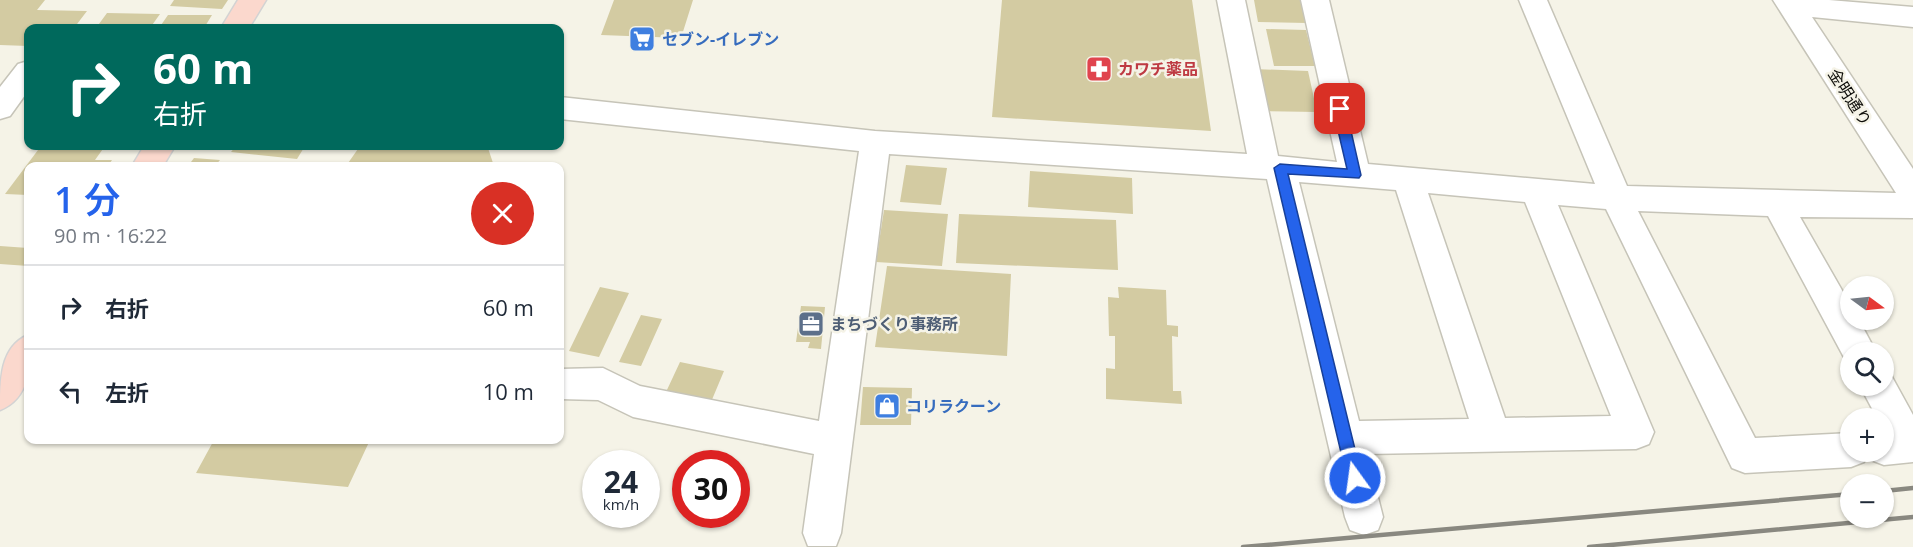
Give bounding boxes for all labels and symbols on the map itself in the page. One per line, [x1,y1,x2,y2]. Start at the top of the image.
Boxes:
supermarket icon: セブン-イレブン [627,24,657,54]
place label: セブン-イレブン [662,28,779,50]
pharmacy icon: カワチ薬品 [1084,54,1114,84]
place label: カワチ薬品 [1118,58,1198,80]
street label: 金明通り [1823,64,1877,130]
pin [1314,83,1365,134]
north arrow [1840,276,1894,330]
office icon: まちづくり事務所 [796,309,826,339]
place label: まちづくり事務所 [830,313,958,335]
shop icon: コリラクーン [872,391,902,421]
place label: コリラクーン [906,395,1001,417]
position arrow [1323,446,1387,510]
speed limit sign: 30 [672,450,750,528]

